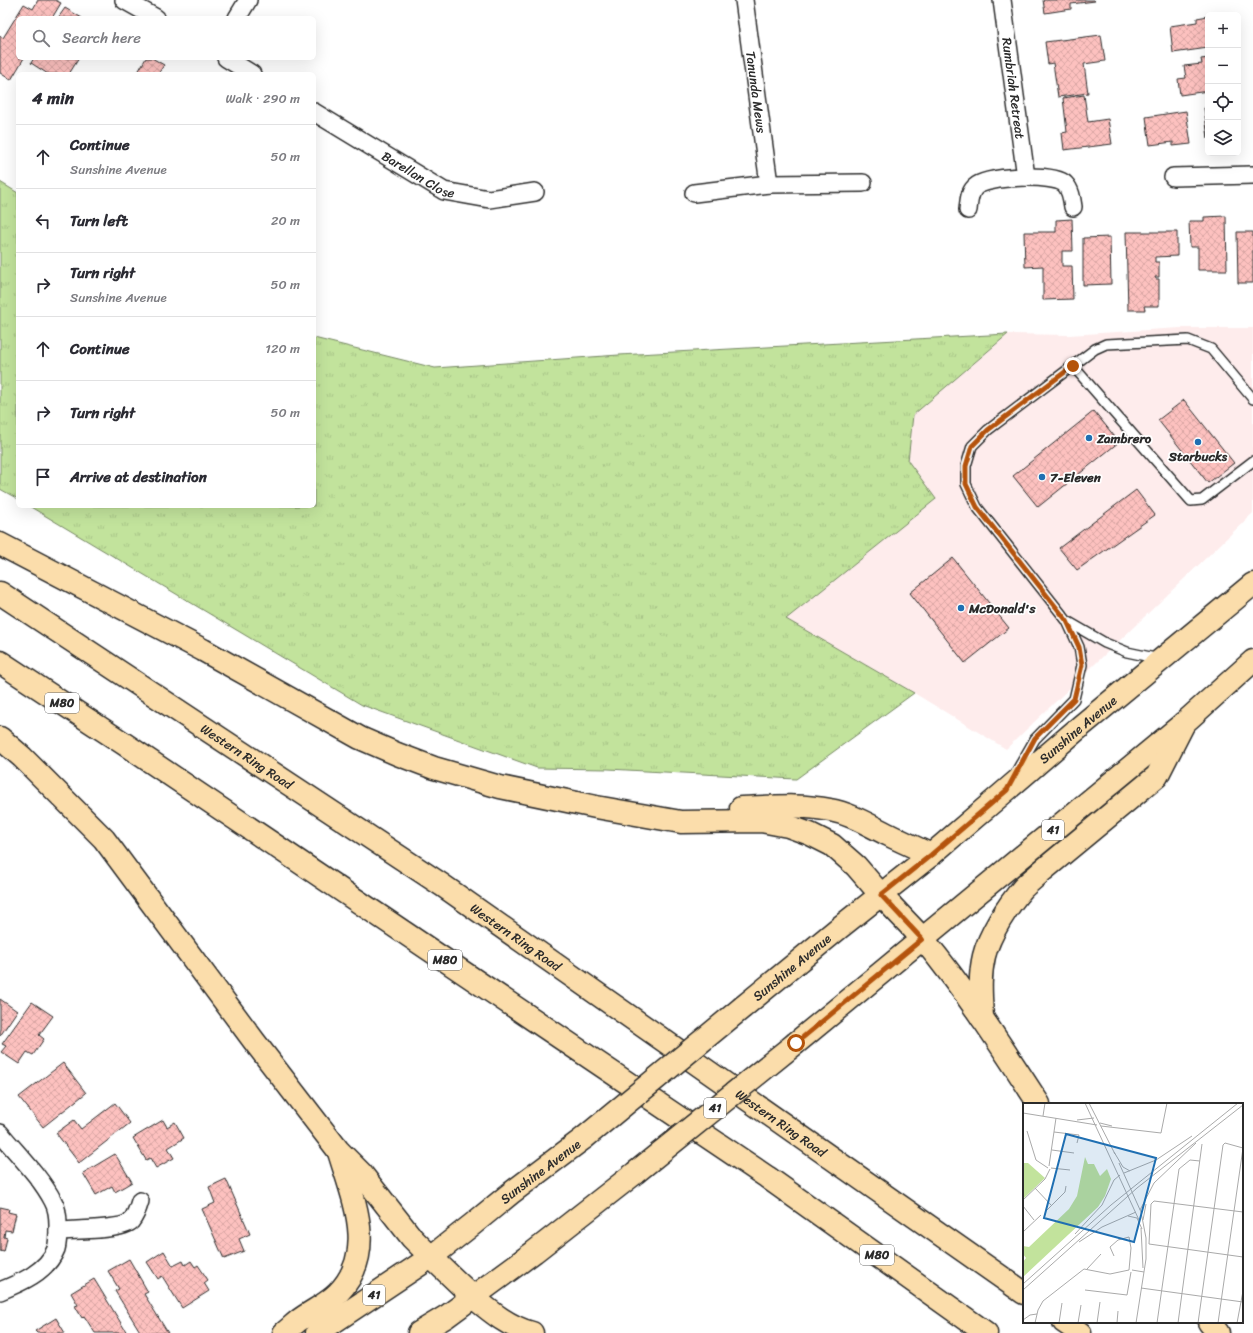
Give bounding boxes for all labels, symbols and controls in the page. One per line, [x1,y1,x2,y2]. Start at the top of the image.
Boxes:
map controls [1205,12,1241,156]
button: + [1205,12,1241,48]
search box [16,16,316,60]
text: Search here [62,25,141,51]
icon: search [30,27,52,49]
street label: Rumbriah Retreat [996,36,1032,141]
button: − [1205,48,1241,84]
street label: Tanunda Mews [740,50,773,135]
text: 4 min [32,83,74,113]
button: locate [1205,84,1241,120]
text: Walk · 290 m [226,87,300,110]
button: layers [1205,120,1241,156]
text: Continue [70,132,130,158]
street label: Barellan Close [377,144,457,204]
text: 50 m [270,145,300,168]
icon: ahead [32,146,54,168]
text: Sunshine Avenue [70,158,167,181]
text: Turn left [70,208,128,234]
text: 20 m [271,209,300,232]
icon: left [32,210,54,232]
text: Turn right [70,260,135,286]
text: 50 m [270,273,300,296]
icon: right [32,274,54,296]
text: Sunshine Avenue [70,286,167,309]
text: Continue [70,336,130,362]
text: 120 m [265,337,300,360]
icon: ahead [32,338,54,360]
route end [1064,357,1082,375]
text: Turn right [70,400,135,426]
text: 50 m [270,401,300,424]
icon: right [32,402,54,424]
place label: Zambrero [1096,427,1152,450]
marker: Zambrero [1084,433,1094,443]
marker: Starbucks [1193,437,1203,447]
place label: Starbucks [1168,445,1228,468]
text: Arrive at destination [70,464,207,490]
icon: arrive [32,466,54,488]
place label: 7-Eleven [1050,466,1102,489]
marker: 7-Eleven [1037,472,1047,482]
place label: McDonald's [968,597,1036,620]
marker: McDonald's [956,603,966,613]
street label: Sunshine Avenue [1033,689,1122,769]
road number: M80 [45,693,79,713]
street label: Western Ring Road [196,717,299,796]
road number: 41 [1042,820,1064,840]
street label: Western Ring Road [465,897,567,978]
street label: Sunshine Avenue [747,927,836,1007]
road number: M80 [428,950,462,970]
route start [787,1034,805,1052]
street label: Western Ring Road [731,1083,833,1164]
road number: 41 [704,1098,726,1118]
inset map [1023,1103,1243,1323]
street label: Sunshine Avenue [495,1133,586,1209]
road number: M80 [860,1245,894,1265]
road number: 41 [363,1285,385,1305]

